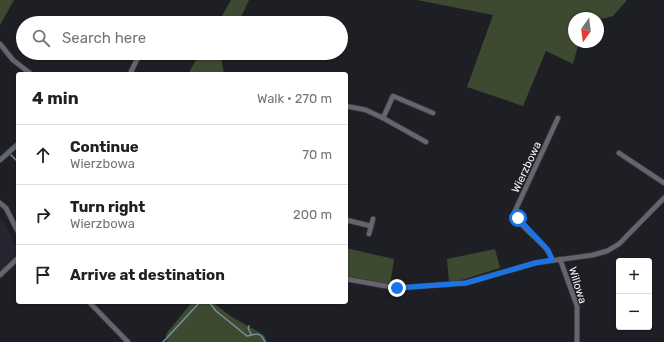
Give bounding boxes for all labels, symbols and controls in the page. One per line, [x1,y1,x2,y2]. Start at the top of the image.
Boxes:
north arrow [568,12,604,48]
search box [16,16,348,60]
icon: search [30,27,52,49]
text: Search here [62,29,146,47]
text: 4 min [32,88,79,108]
text: Walk · 270 m [257,91,332,106]
text: Continue [70,138,139,156]
street label: Wierzbowa [509,140,544,195]
icon: ahead [32,144,54,166]
text: 70 m [302,147,332,162]
text: Wierzbowa [70,156,135,171]
text: Turn right [70,198,145,216]
icon: right [32,204,54,226]
text: 200 m [293,207,332,222]
route start [509,209,527,227]
text: Wierzbowa [70,216,135,231]
map controls [616,258,652,330]
button: + [616,258,652,294]
icon: arrive [32,264,54,286]
street label: Willowa [566,265,589,305]
text: Arrive at destination [70,266,225,284]
route end [388,279,406,297]
button: − [616,294,652,330]

